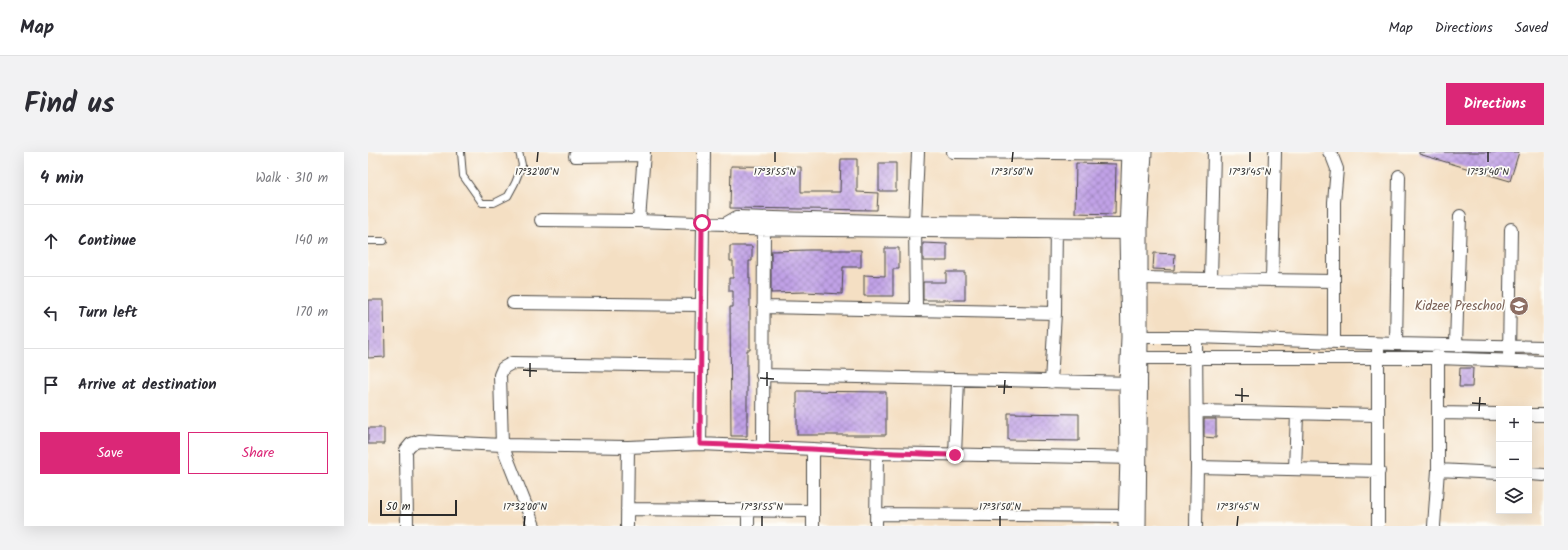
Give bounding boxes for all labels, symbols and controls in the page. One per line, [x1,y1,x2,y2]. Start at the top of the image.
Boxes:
text: Map [20,13,54,43]
text: Map [1388,17,1413,39]
text: Directions [1435,17,1493,39]
text: Saved [1515,17,1548,39]
text: Find us [24,82,115,127]
button: Directions [1446,83,1544,125]
text: 17°32'00"N [515,164,559,180]
text: 17°31'55"N [754,164,796,180]
text: 17°31'50"N [991,164,1033,180]
text: 17°31'45"N [1229,164,1271,180]
text: 17°31'40"N [1467,164,1509,180]
text: 4 min [40,165,84,192]
text: Walk · 310 m [255,168,328,189]
route start [693,214,711,232]
text: Continue [78,229,136,253]
icon: ahead [40,230,62,252]
text: 140 m [295,230,328,251]
school or university icon: Kidzee Preschool [1508,295,1530,317]
place label: Kidzee Preschool [1415,296,1505,317]
text: Turn left [78,301,138,325]
icon: left [40,302,62,324]
text: 170 m [296,302,328,323]
text: Arrive at destination [78,373,217,397]
icon: arrive [40,374,62,396]
map controls [1496,406,1532,514]
button: + [1496,406,1532,442]
button: Save [40,432,180,474]
button: Share [188,432,328,474]
button: − [1496,442,1532,478]
route end [946,446,964,464]
button: layers [1496,478,1532,514]
scale bar [380,498,457,517]
text: 50 m [386,498,411,516]
text: 17°32'00"N [503,499,547,515]
text: 17°31'55"N [741,499,783,515]
text: 17°31'50"N [979,499,1021,515]
text: 17°31'45"N [1217,499,1259,515]

